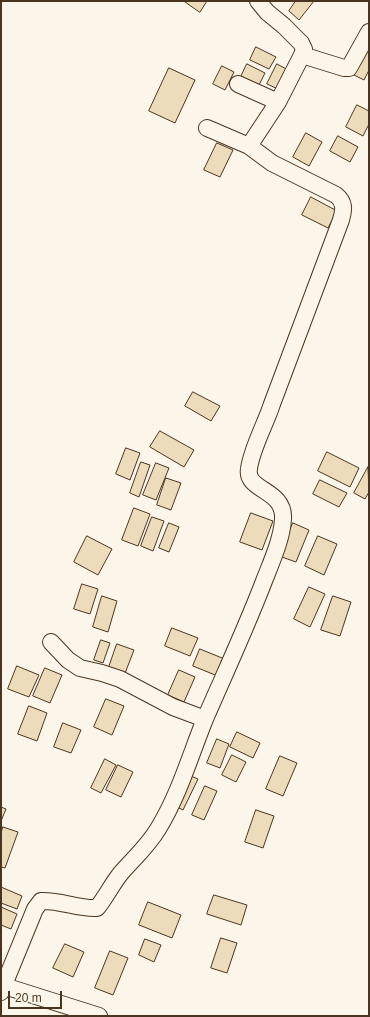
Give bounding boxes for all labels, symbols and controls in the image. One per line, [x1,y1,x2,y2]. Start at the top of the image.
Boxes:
scale bar [10,983,64,1009]
text: 20 m [15,991,42,1005]

